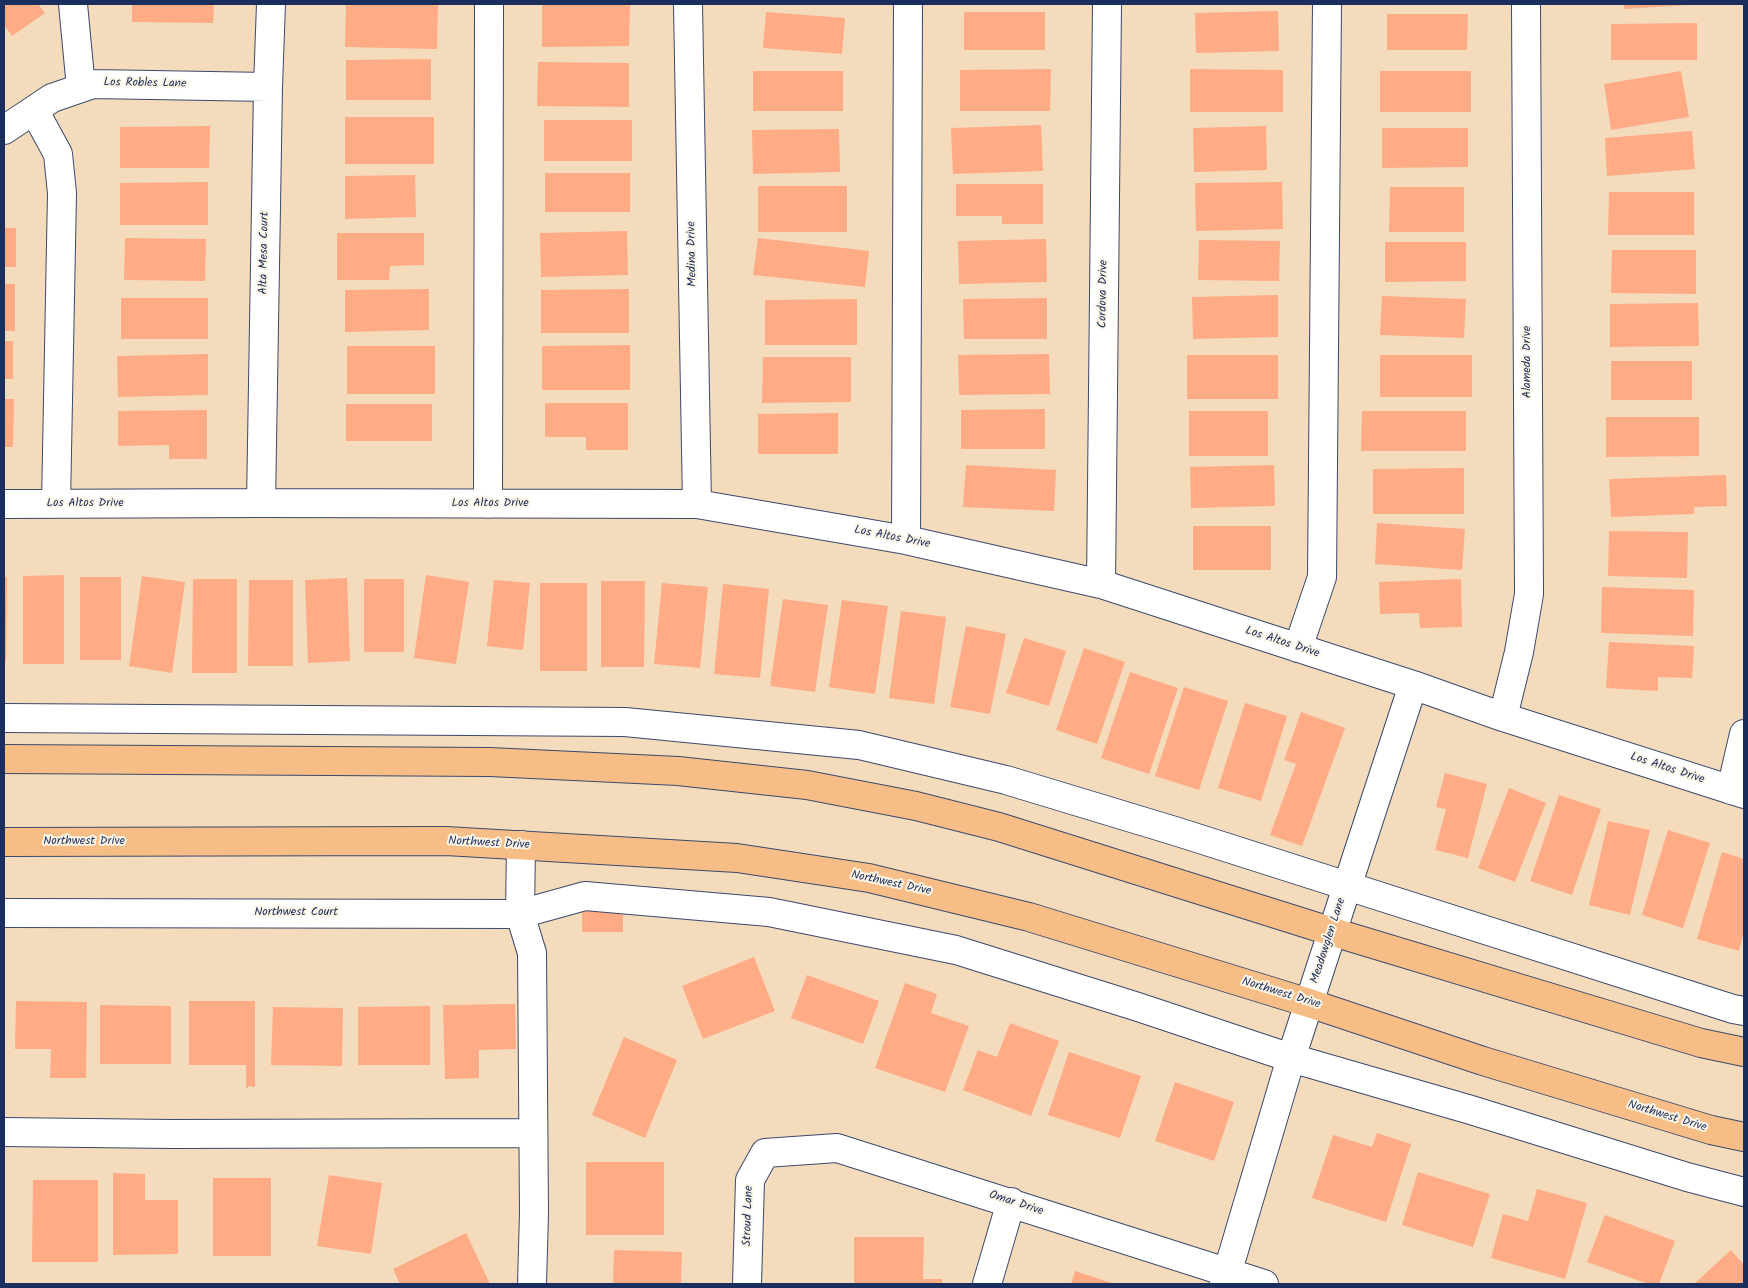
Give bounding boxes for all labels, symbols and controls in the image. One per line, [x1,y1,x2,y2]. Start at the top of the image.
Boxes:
street label: Los Robles Lane [103,76,187,92]
street label: Alta Mesa Court [257,212,273,294]
street label: Medina Drive [685,221,701,287]
street label: Cordova Drive [1096,260,1112,328]
street label: Alameda Drive [1521,326,1535,398]
street label: Los Altos Drive [46,497,124,511]
street label: Los Altos Drive [451,497,529,511]
street label: Los Altos Drive [853,524,931,552]
street label: Los Altos Drive [1243,624,1321,662]
street label: Los Altos Drive [1628,750,1706,788]
street label: Northwest Drive [43,835,125,849]
street label: Northwest Drive [448,835,530,853]
street label: Northwest Drive [850,868,932,900]
street label: Meadowglen Lane [1308,896,1350,986]
street label: Northwest Court [254,906,338,920]
street label: Northwest Drive [1240,975,1322,1013]
street label: Northwest Drive [1626,1098,1708,1136]
street label: Stroud Lane [741,1185,757,1247]
street label: Omar Drive [987,1188,1045,1220]

